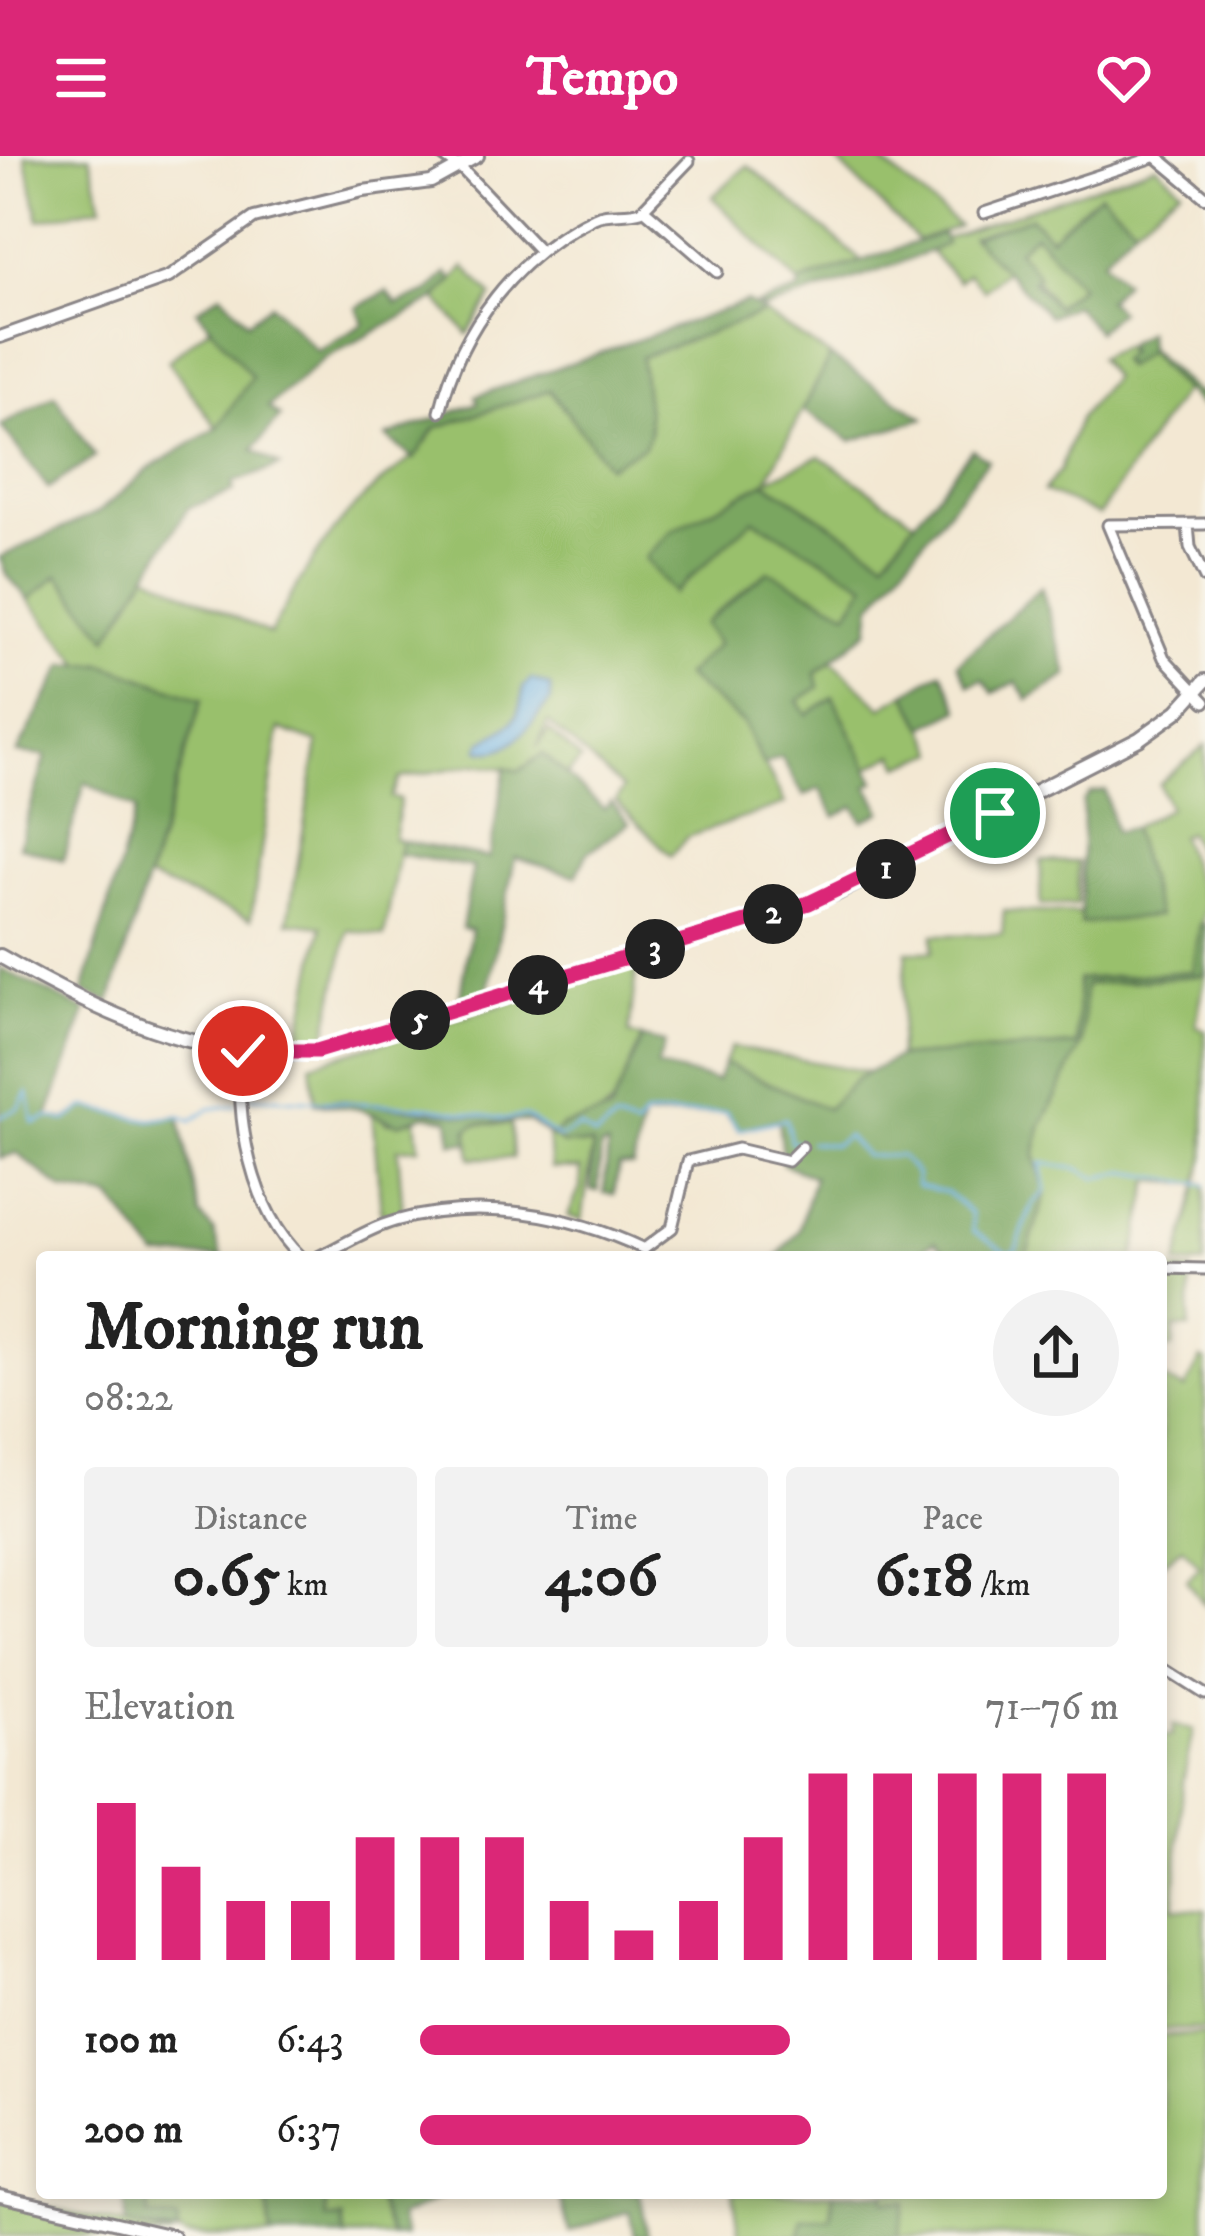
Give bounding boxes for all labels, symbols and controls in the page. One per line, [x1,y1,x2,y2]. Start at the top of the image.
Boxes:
icon: menu [48,45,114,111]
text: Tempo [527,45,678,112]
icon: heart [1091,45,1157,111]
pin [944,762,1046,864]
icon: arrive [962,780,1028,846]
pin: 1 [856,839,916,899]
text: 1 [880,848,892,889]
pin: 2 [743,884,803,944]
text: 2 [765,893,781,934]
pin: 3 [625,919,685,979]
text: 3 [649,928,661,969]
pin: 4 [508,955,568,1015]
text: 4 [529,964,548,1005]
pin: 5 [390,990,450,1050]
text: 5 [412,999,428,1040]
pin [192,1000,294,1102]
icon: check [210,1018,276,1084]
text: Morning run [84,1288,423,1370]
button: share [993,1290,1119,1416]
text: 08:22 [84,1374,173,1423]
text: Distance [194,1499,307,1540]
text: Time [566,1499,637,1540]
text: Pace [922,1499,983,1540]
text: 0.65 [173,1540,280,1615]
text: 4:06 [545,1540,658,1615]
text: 6:18 [874,1540,973,1615]
text: km [280,1565,328,1606]
text: /km [973,1565,1031,1606]
text: Elevation [84,1683,235,1732]
text: 71–76 m [985,1683,1119,1732]
text: 100 m [84,2016,178,2065]
text: 6:43 [276,2016,343,2065]
text: 200 m [84,2106,183,2155]
text: 6:37 [276,2106,342,2155]

